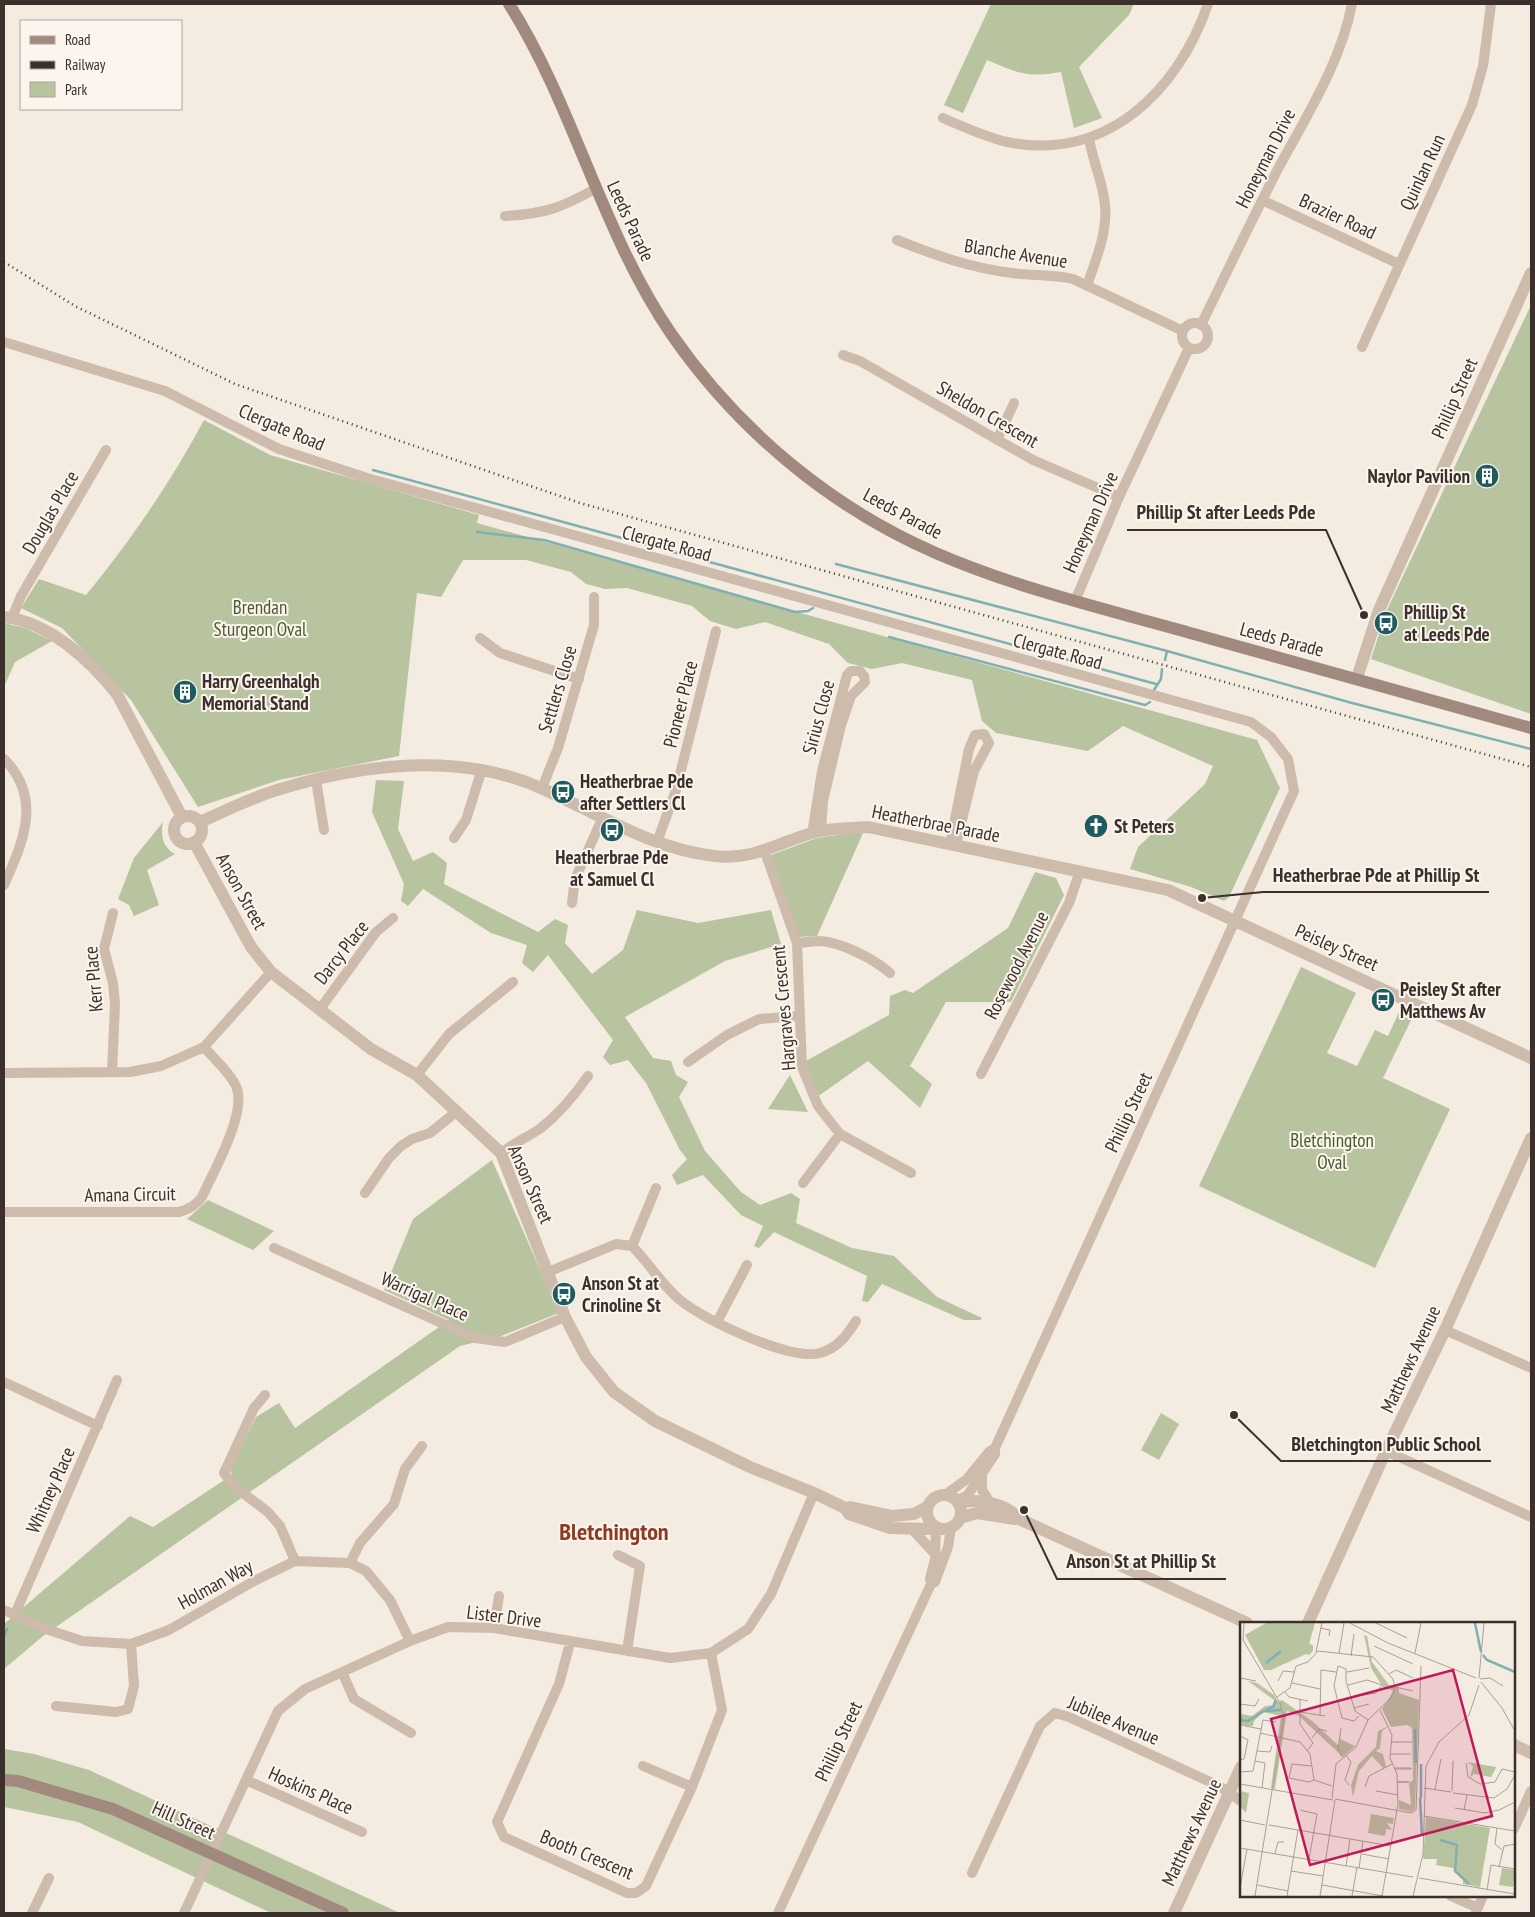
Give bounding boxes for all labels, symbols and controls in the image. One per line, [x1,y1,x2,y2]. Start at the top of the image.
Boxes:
legend [20,20,182,110]
text: Road [65,30,91,49]
text: Railway [65,55,106,74]
text: Park [65,80,87,99]
street label: Honeyman Drive [1230,104,1300,212]
street label: Quinlan Run [1394,130,1450,214]
street label: Leeds Parade [602,177,660,265]
street label: Brazier Road [1296,188,1380,244]
street label: Blanche Avenue [963,233,1069,273]
street label: Phillip Street [1426,353,1483,442]
street label: Sheldon Crescent [933,375,1044,453]
street label: Clergate Road [235,398,329,456]
building icon: Naylor Pavilion [1474,463,1500,489]
place label: Naylor Pavilion [1368,464,1470,488]
street label: Douglas Place [17,466,83,558]
street label: Honeyman Drive [1057,468,1123,576]
street label: Leeds Parade [859,482,947,544]
callout: Phillip St after Leeds Pde [1127,495,1326,530]
text: Phillip St after Leeds Pde [1137,499,1315,525]
street label: Clergate Road [620,520,714,566]
park label: Brendan Sturgeon Oval [214,595,307,641]
place label: Phillip St at Leeds Pde [1404,600,1490,646]
bus stop icon: Phillip St at Leeds Pde [1373,610,1399,636]
street label: Leeds Parade [1237,616,1327,662]
street label: Clergate Road [1011,628,1105,674]
street label: Settlers Close [532,642,582,736]
street label: Pioneer Place [658,658,702,750]
place label: Harry Greenhalgh Memorial Stand [202,669,320,715]
street label: Sirius Close [797,677,839,757]
building icon: Harry Greenhalgh Memorial Stand [172,679,198,705]
place label: Heatherbrae Pde after Settlers Cl [580,769,693,815]
bus stop icon: Heatherbrae Pde after Settlers Cl [550,779,576,805]
street label: Heatherbrae Parade [870,799,1002,847]
church icon: St Peters [1083,813,1109,839]
place label: St Peters [1114,814,1175,838]
bus stop icon: Heatherbrae Pde at Samuel Cl [599,817,625,843]
place label: Heatherbrae Pde at Samuel Cl [555,845,669,891]
street label: Anson Street [211,849,273,934]
callout: Heatherbrae Pde at Phillip St [1263,857,1489,892]
text: Heatherbrae Pde at Phillip St [1273,862,1479,888]
street label: Rosewood Avenue [979,907,1054,1023]
street label: Darcy Place [308,915,374,989]
street label: Peisley Street [1292,918,1383,976]
street label: Hargraves Crescent [766,944,800,1072]
street label: Kerr Place [78,945,108,1013]
place label: Peisley St after Matthews Av [1400,977,1501,1023]
bus stop icon: Peisley St after Matthews Av [1370,987,1396,1013]
street label: Phillip Street [1099,1067,1157,1156]
park label: Bletchington Oval [1290,1128,1374,1174]
street label: Anson Street [503,1141,559,1228]
street label: Amana Circuit [84,1181,177,1207]
street label: Warrigal Place [377,1266,473,1326]
place label: Anson St at Crinoline St [581,1271,661,1317]
bus stop icon: Anson St at Crinoline St [551,1281,577,1307]
street label: Matthews Avenue [1375,1302,1445,1416]
callout: Bletchington Public School [1281,1426,1491,1461]
text: Bletchington Public School [1291,1431,1481,1457]
street label: Whitney Place [20,1443,80,1537]
district label: Bletchington [559,1516,669,1547]
callout: Anson St at Phillip St [1057,1544,1226,1579]
text: Anson St at Phillip St [1065,1548,1216,1574]
street label: Holman Way [173,1553,257,1614]
street label: Lister Drive [465,1600,543,1633]
inset map [1240,1622,1515,1897]
street label: Jubilee Avenue [1064,1690,1163,1750]
street label: Phillip Street [809,1696,867,1785]
street label: Hoskins Place [265,1761,357,1819]
street label: Matthews Avenue [1156,1775,1226,1889]
street label: Hill Street [149,1796,220,1845]
street label: Booth Crescent [537,1824,638,1885]

